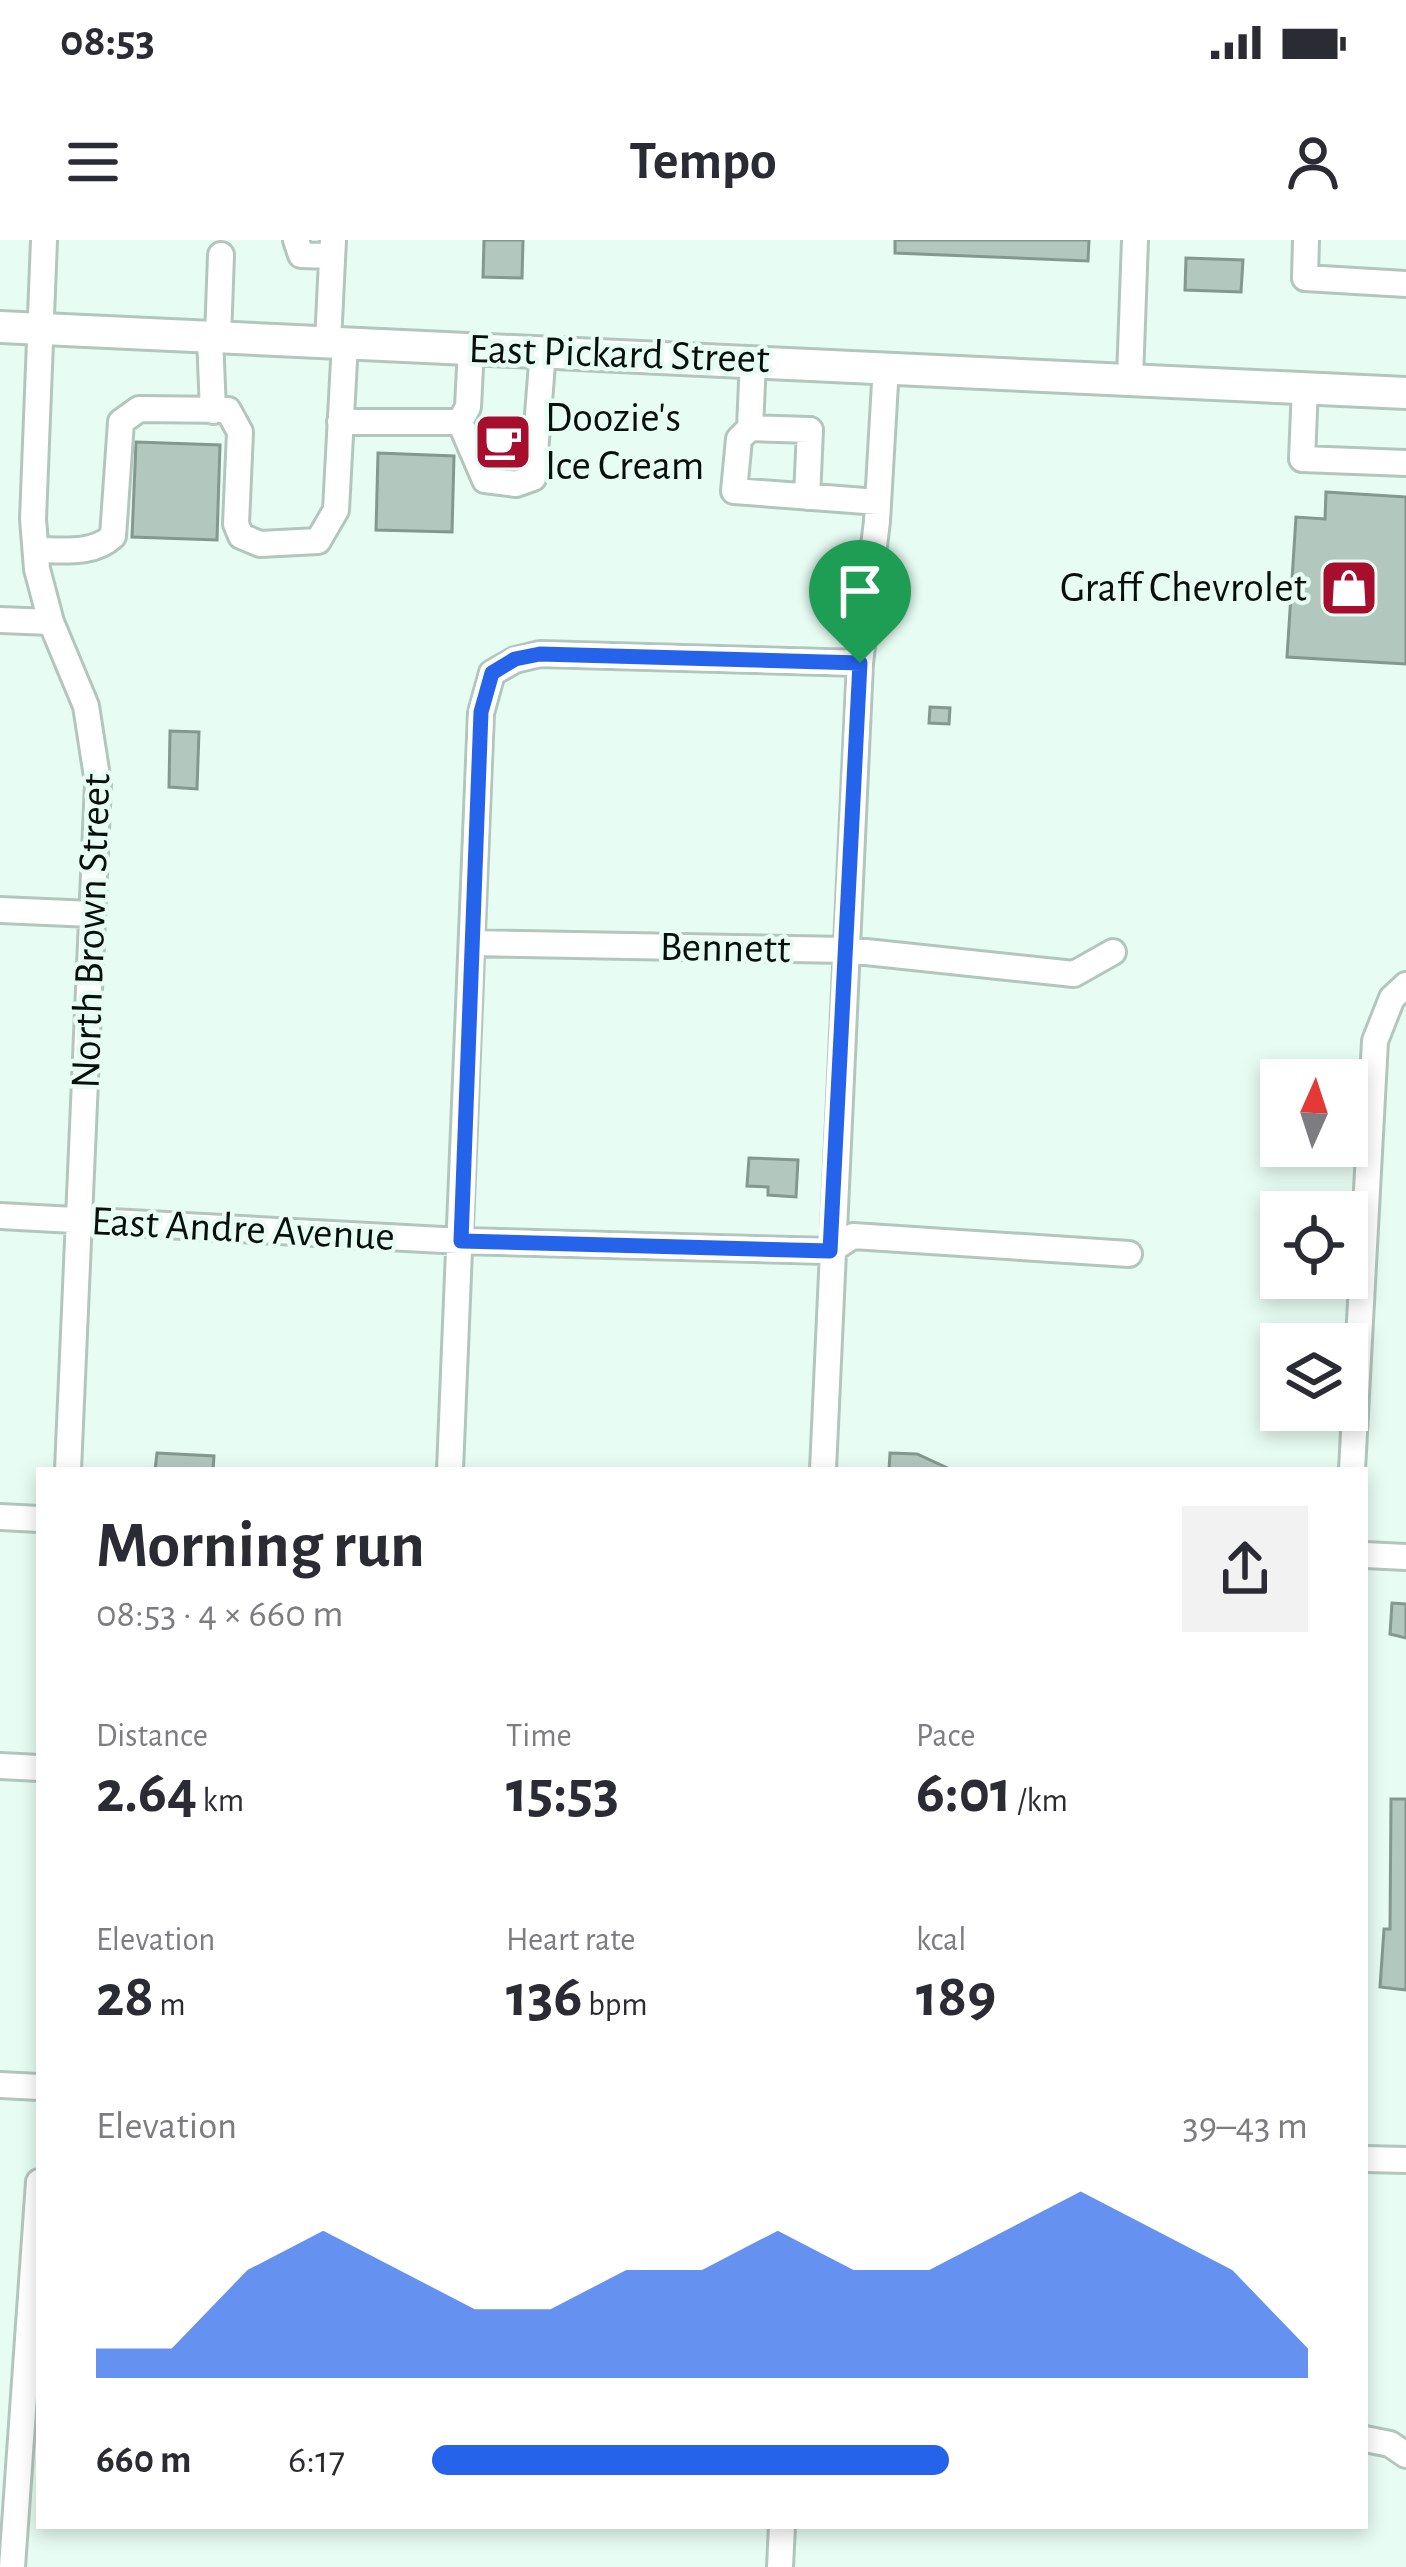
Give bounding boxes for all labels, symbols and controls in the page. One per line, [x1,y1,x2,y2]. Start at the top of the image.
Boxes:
text: 08:53 [60,19,155,64]
icon: menu [60,129,126,195]
icon: person [1280,129,1346,195]
text: Tempo [629,135,777,189]
street label: East Pickard Street [468,328,770,380]
place label: Doozie's Ice Cream [545,397,704,487]
cafe icon: Doozie's Ice Cream [472,411,534,473]
pin [809,540,911,663]
shop icon: Graff Chevrolet [1318,557,1380,619]
icon: arrive [827,558,893,624]
place label: Graff Chevrolet [1060,567,1307,609]
street label: North Brown Street [65,773,117,1089]
street label: Bennett [659,926,791,970]
north arrow [1260,1059,1368,1167]
map controls [1260,1059,1368,1431]
button: locate [1260,1191,1368,1299]
street label: East Andre Avenue [90,1200,396,1258]
button: layers [1260,1323,1368,1431]
button: share [1182,1506,1308,1632]
text: Morning run [96,1513,425,1579]
text: 08:53 · 4 × 660 m [96,1595,343,1634]
text: Distance [96,1720,208,1753]
text: Time [506,1720,572,1753]
text: Pace [916,1720,975,1753]
text: 2.64 [96,1763,197,1823]
text: 15:53 [506,1763,619,1823]
text: 6:01 [916,1763,1012,1823]
text: km [197,1785,244,1818]
text: /km [1012,1785,1068,1818]
text: Elevation [96,1924,215,1957]
text: Heart rate [506,1924,636,1957]
text: kcal [916,1924,966,1957]
text: 28 [96,1967,154,2027]
text: 136 [506,1967,582,2027]
text: 189 [916,1967,996,2027]
text: m [154,1989,186,2022]
text: bpm [582,1989,648,2022]
text: Elevation [96,2107,237,2146]
text: 39–43 m [1183,2107,1308,2146]
text: 660 m [96,2441,191,2480]
text: 6:17 [288,2441,345,2480]

